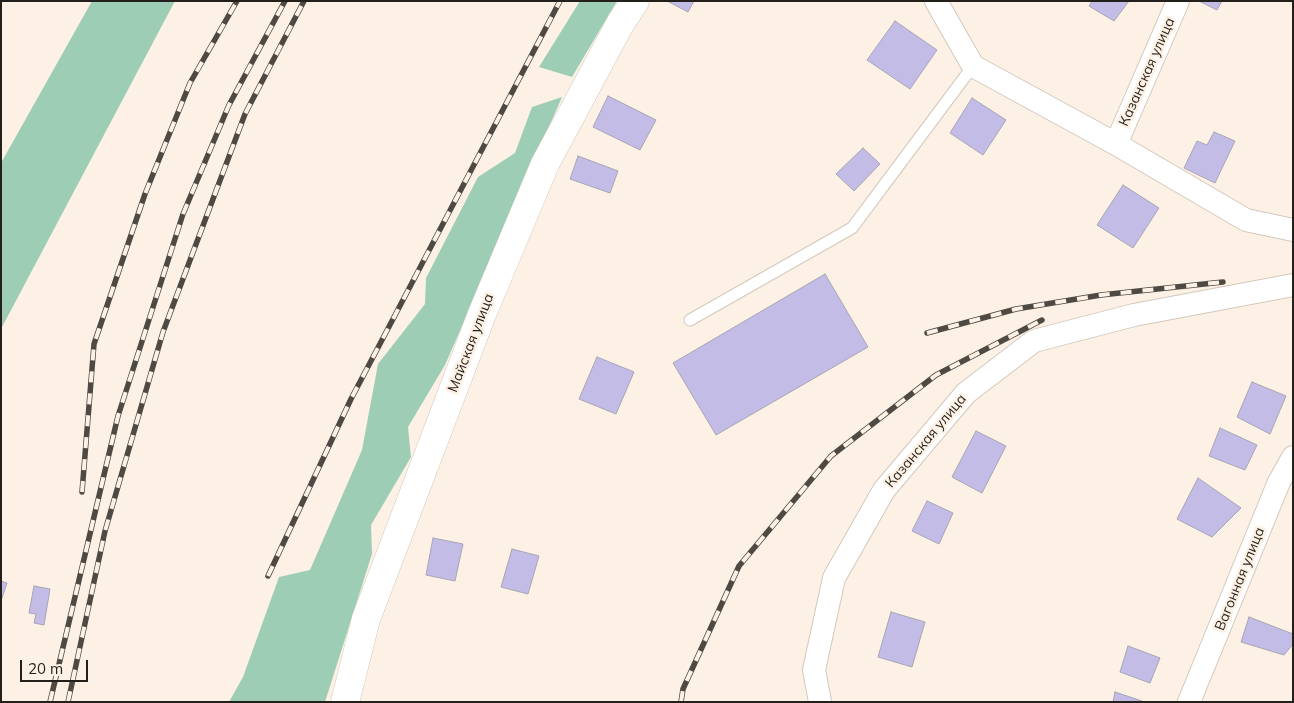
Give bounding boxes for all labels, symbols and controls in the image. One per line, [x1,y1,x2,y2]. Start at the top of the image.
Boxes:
street label: Казанская улица [1116,15,1178,129]
street label: Майская улица [444,291,498,395]
street label: Казанская улица [882,391,970,491]
street label: Вагонная улица [1212,525,1268,633]
scale bar [22,650,90,682]
text: 20 m [28,659,63,678]

